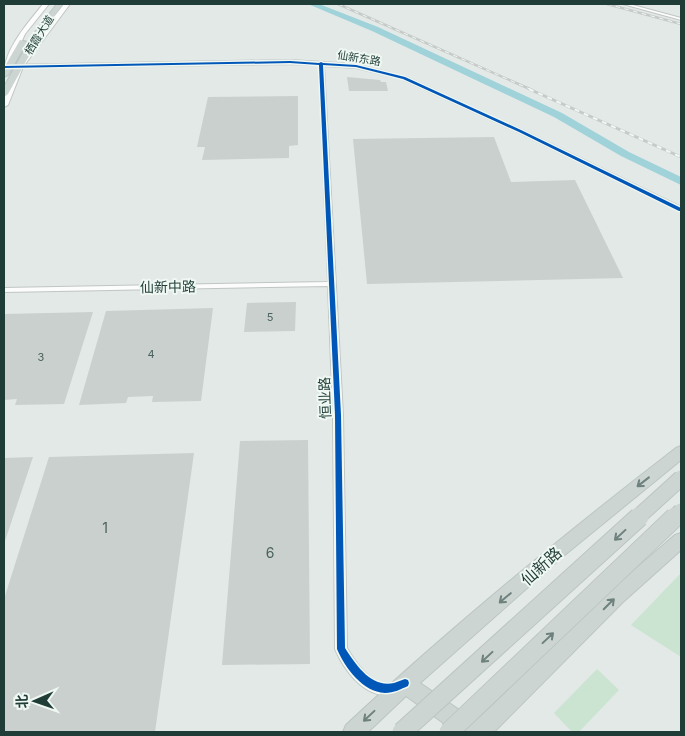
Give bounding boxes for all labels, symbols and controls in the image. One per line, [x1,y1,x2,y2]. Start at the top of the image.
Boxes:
street label: 栖霞大道 [21,13,57,57]
street label: 仙新东路 [336,48,382,68]
street label: 仙新中路 [140,278,196,295]
house number: 5 [267,310,274,324]
house number: 4 [147,347,155,361]
house number: 3 [38,350,45,364]
street label: 恒业路 [315,377,334,419]
one-way arrow [637,477,650,488]
house number: 1 [102,519,108,536]
one-way arrow [613,529,626,541]
street label: 仙新路 [516,543,566,589]
house number: 6 [266,544,274,561]
one-way arrow [498,592,511,603]
one-way arrow [602,598,615,610]
one-way arrow [541,632,554,644]
one-way arrow [480,651,493,662]
north arrow [10,676,60,726]
text: 北 [13,694,30,709]
one-way arrow [363,710,376,722]

